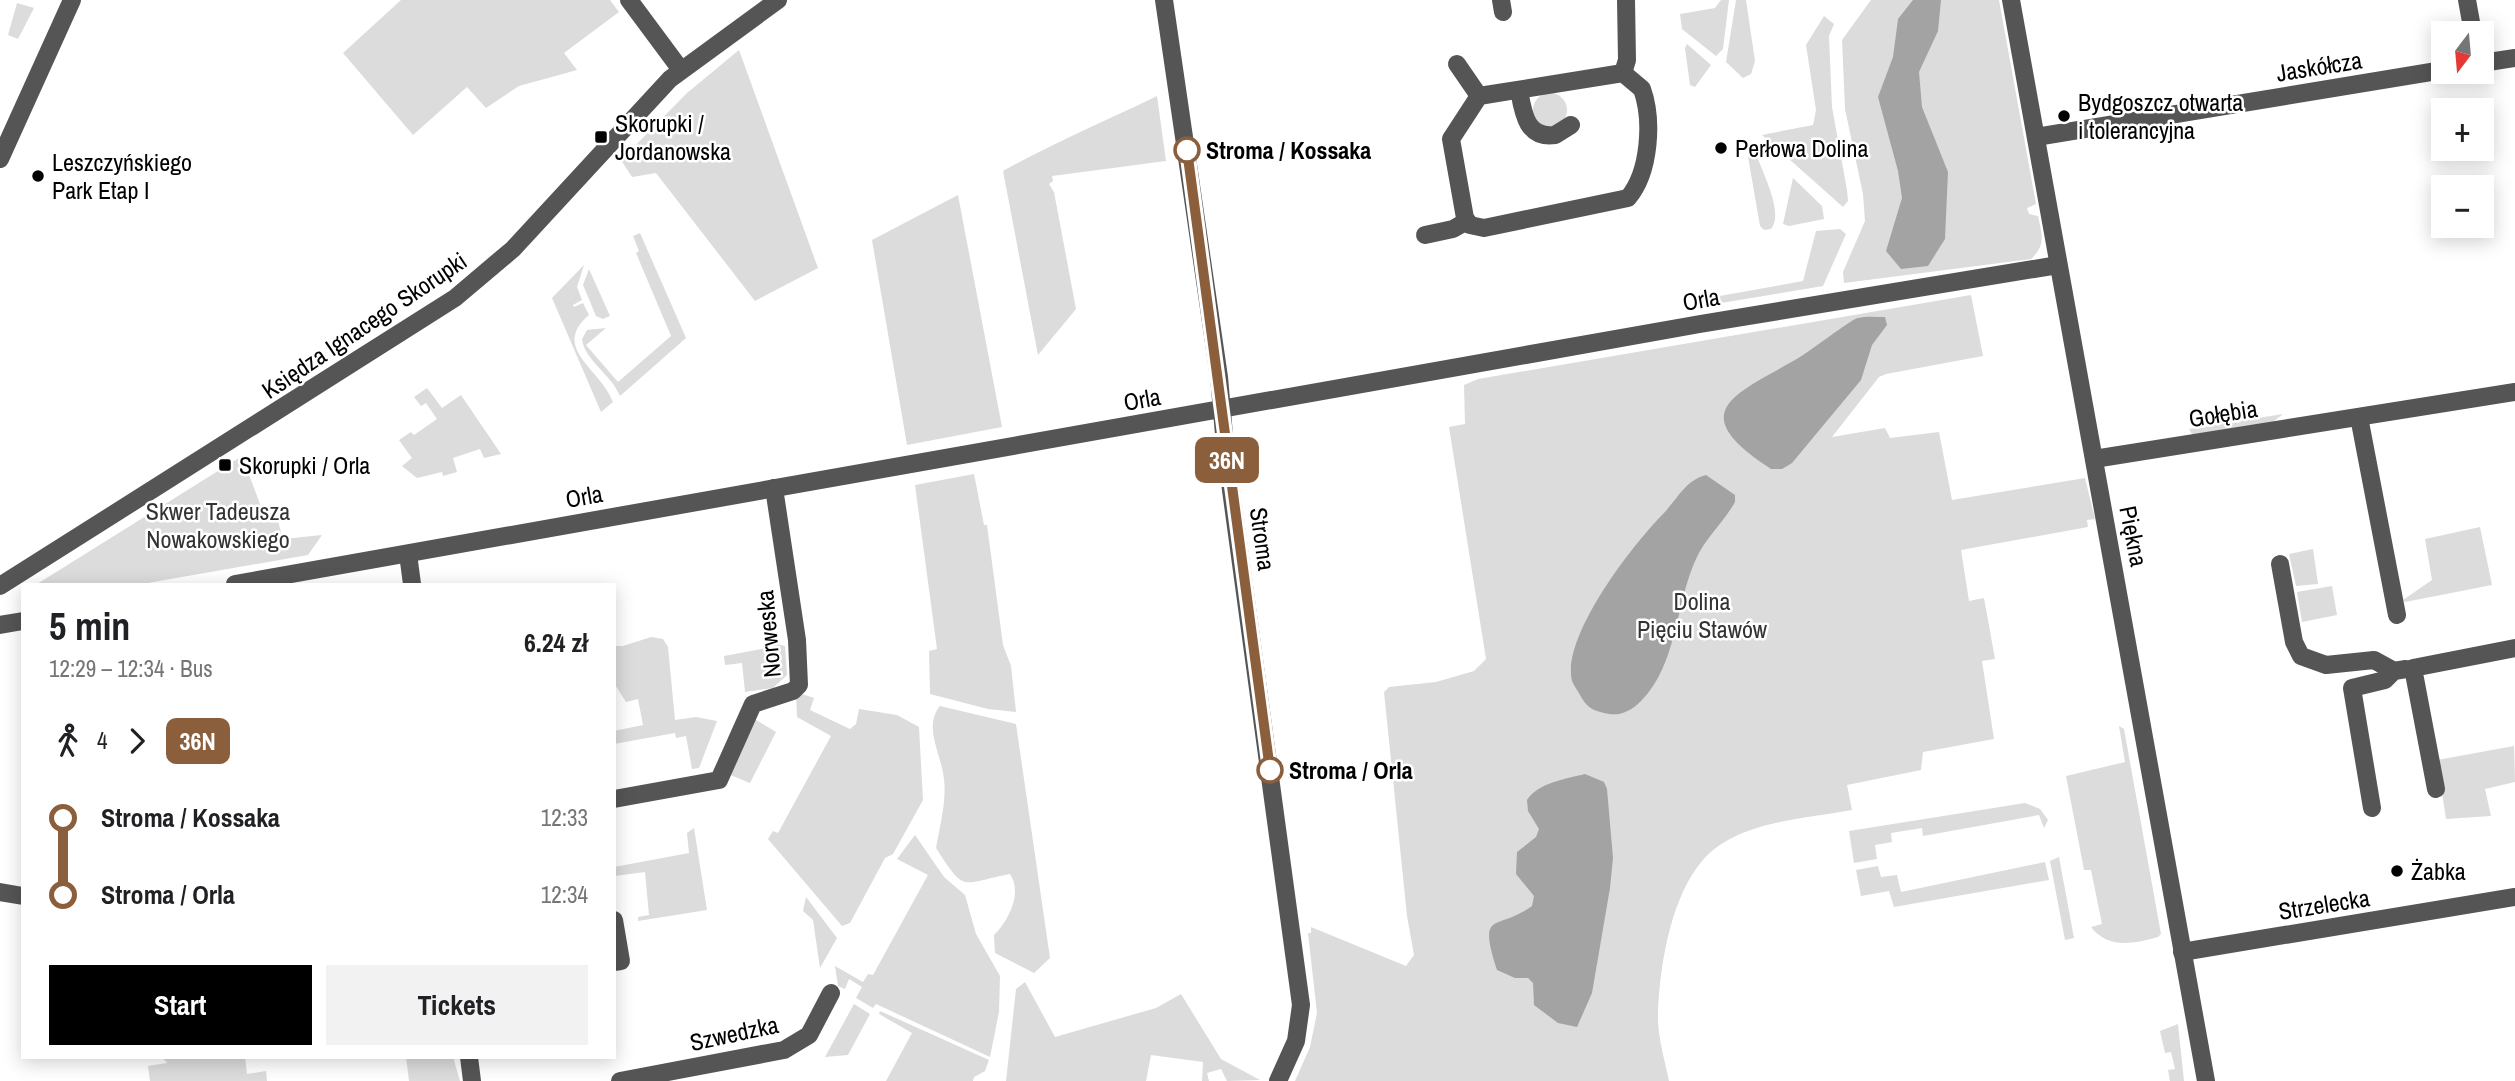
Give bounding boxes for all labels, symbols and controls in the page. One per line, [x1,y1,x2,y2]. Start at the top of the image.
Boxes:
north arrow [2431,21,2494,84]
map controls [2431,21,2494,238]
street label: Jaskółcza [2274,43,2364,89]
place label: Bydgoszcz otwarta i tolerancyjna [2078,86,2243,146]
button: + [2431,98,2494,161]
place label: Skorupki / Jordanowska [615,107,731,167]
marker: Bydgoszcz otwarta i tolerancyjna [2056,108,2072,124]
marker: Skorupki / Jordanowska [593,129,609,145]
place label: Perłowa Dolina [1735,132,1868,164]
place label: Stroma / Kossaka [1206,134,1371,166]
marker: Stroma / Kossaka [1174,137,1200,163]
marker: Perłowa Dolina [1713,140,1729,156]
place label: Leszczyńskiego Park Etap I [52,146,192,206]
marker: Leszczyńskiego Park Etap I [30,168,46,184]
button: − [2431,175,2494,238]
street label: Księdza Ignacego Skorupki [255,244,473,406]
street label: Orla [1680,280,1722,318]
street label: Orla [1121,380,1163,418]
street label: Gołębia [2186,392,2260,434]
line badge: 36N [1187,437,1267,483]
text: 36N [1209,444,1245,476]
place label: Skorupki / Orla [239,449,370,481]
marker: Skorupki / Orla [217,457,233,473]
street label: Orla [563,477,605,515]
park label: Skwer Tadeusza Nowakowskiego [146,495,290,555]
street label: Piękna [2112,503,2156,569]
street label: Stroma [1243,505,1283,573]
park label: Dolina Pięciu Stawów [1637,585,1768,645]
street label: Norweska [748,589,788,679]
text: 5 min [49,601,130,652]
text: 6.24 zł [524,625,588,660]
text: 12:29 – 12:34 · Bus [49,653,213,684]
icon: walk [49,722,87,760]
icon: forward [118,722,156,760]
text: 4 [97,725,108,756]
text: 36N [180,725,216,757]
place label: Stroma / Orla [1289,754,1413,786]
marker: Stroma / Orla [1257,757,1283,783]
text: Stroma / Kossaka [101,800,280,835]
text: 12:33 [541,802,588,833]
place label: Żabka [2411,855,2466,887]
marker: Żabka [2389,863,2405,879]
text: Stroma / Orla [101,877,235,912]
text: 12:34 [541,879,588,910]
street label: Strzelecka [2276,881,2372,927]
button: Start [49,965,312,1045]
button: Tickets [326,965,588,1045]
street label: Szwedzka [687,1008,781,1058]

